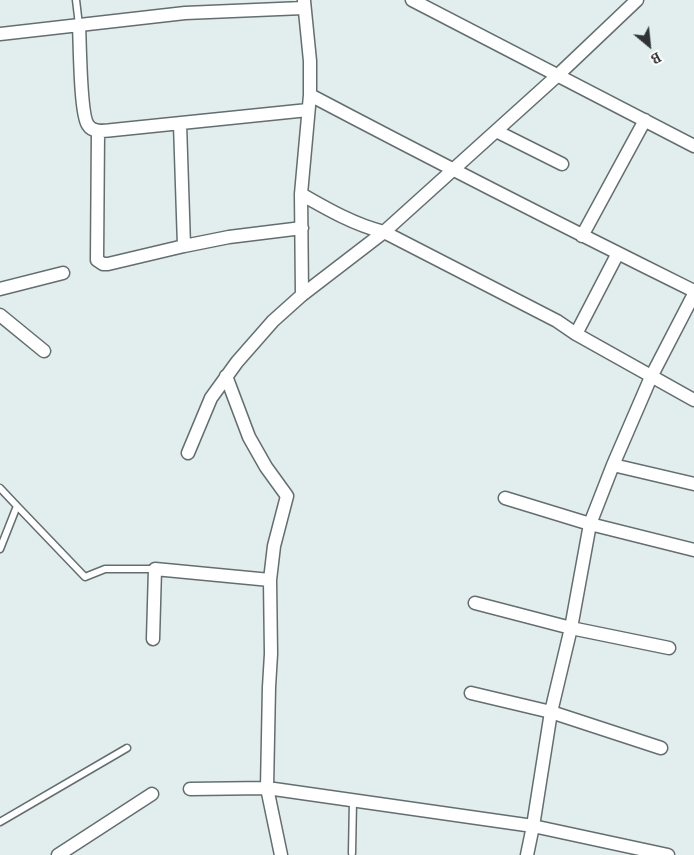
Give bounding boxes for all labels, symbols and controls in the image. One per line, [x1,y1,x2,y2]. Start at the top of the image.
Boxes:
north arrow [624,20,674,70]
text: B [648,48,665,69]

